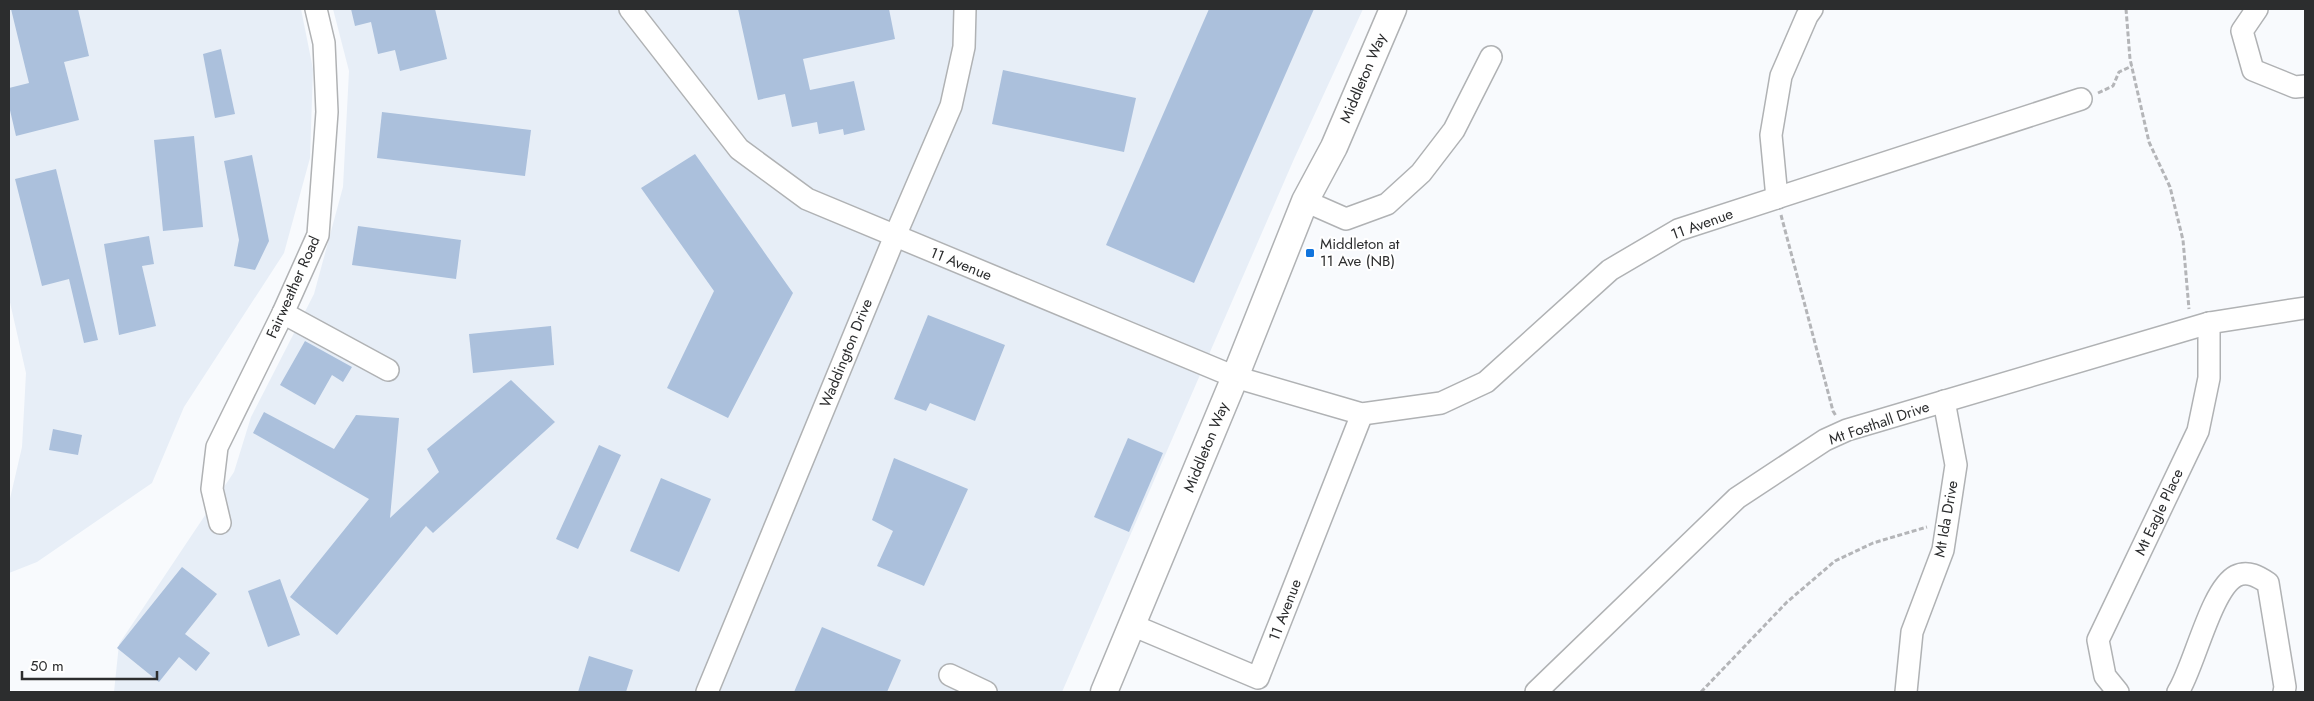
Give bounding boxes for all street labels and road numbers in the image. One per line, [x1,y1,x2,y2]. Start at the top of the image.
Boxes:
street label: Middleton Way [1334,29,1392,126]
street label: 11 Avenue [1668,203,1736,245]
street label: Fairweather Road [261,232,325,342]
street label: 11 Avenue [927,242,995,286]
street label: Waddington Drive [814,295,878,411]
street label: Mt Fosthall Drive [1826,395,1932,450]
street label: Middleton Way [1178,398,1234,495]
street label: Mt Eagle Place [2129,465,2189,559]
street label: Mt Ida Drive [1928,479,1964,559]
street label: 11 Avenue [1263,576,1307,644]

